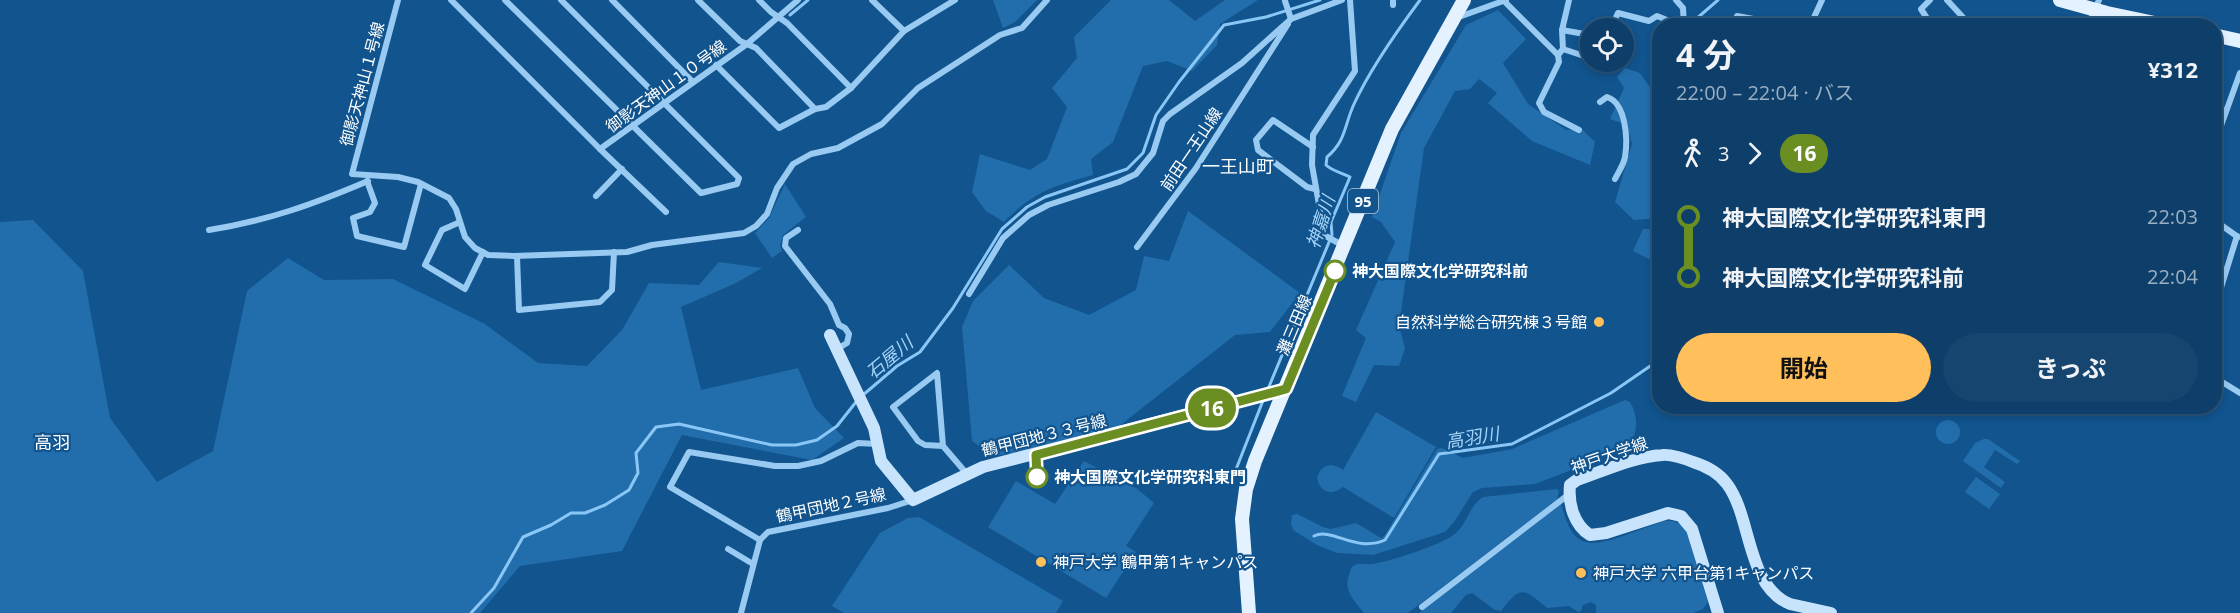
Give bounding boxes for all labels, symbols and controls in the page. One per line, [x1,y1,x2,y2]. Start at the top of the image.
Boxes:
map controls [1580,18,1634,72]
button: locate [1580,18,1634,72]
street label: 御影天神山１号線 [335,19,389,149]
text: 4 分 [1676,32,1736,77]
street label: 御影天神山１０号線 [601,35,731,137]
text: ¥312 [2148,54,2198,84]
text: 22:00 – 22:04 · バス [1676,79,1854,106]
street label: 前田一王山線 [1155,103,1227,195]
icon: walk [1676,137,1709,170]
icon: forward [1738,137,1771,170]
text: 16 [1792,139,1816,167]
text: 3 [1718,140,1729,167]
district label: 一王山町 [1202,154,1274,178]
road number: 95 [1348,189,1378,213]
water label: 神嘉川 [1300,191,1340,251]
text: 神大国際文化学研究科東門 [1722,202,1986,232]
text: 22:03 [2147,203,2198,230]
marker: 神大国際文化学研究科前 [1324,260,1346,282]
place label: 神大国際文化学研究科前 [1352,260,1528,282]
text: 神大国際文化学研究科前 [1722,262,1964,292]
text: 22:04 [2147,263,2198,290]
street label: 灘三田線 [1271,291,1317,359]
place label: 自然科学総合研究棟３号館 [1395,311,1587,333]
marker: 自然科学総合研究棟３号館 [1592,315,1606,329]
water label: 石屋川 [861,329,919,384]
button: 開始 [1676,333,1931,402]
button: きっぷ [1943,333,2198,402]
line badge: 16 [1185,388,1239,428]
text: 16 [1200,394,1224,422]
street label: 鶴甲団地３３号線 [979,409,1109,461]
water label: 高羽川 [1443,421,1503,453]
district label: 高羽 [34,430,70,454]
street label: 神戸大学線 [1568,432,1650,478]
marker: 神大国際文化学研究科東門 [1026,466,1048,488]
place label: 神大国際文化学研究科東門 [1054,466,1246,488]
street label: 鶴甲団地２号線 [774,483,888,527]
place label: 神戸大学 鶴甲第1キャンパス [1053,551,1258,573]
marker: 神戸大学 鶴甲第1キャンパス [1034,555,1048,569]
place label: 神戸大学 六甲台第1キャンパス [1593,562,1814,584]
marker: 神戸大学 六甲台第1キャンパス [1574,566,1588,580]

